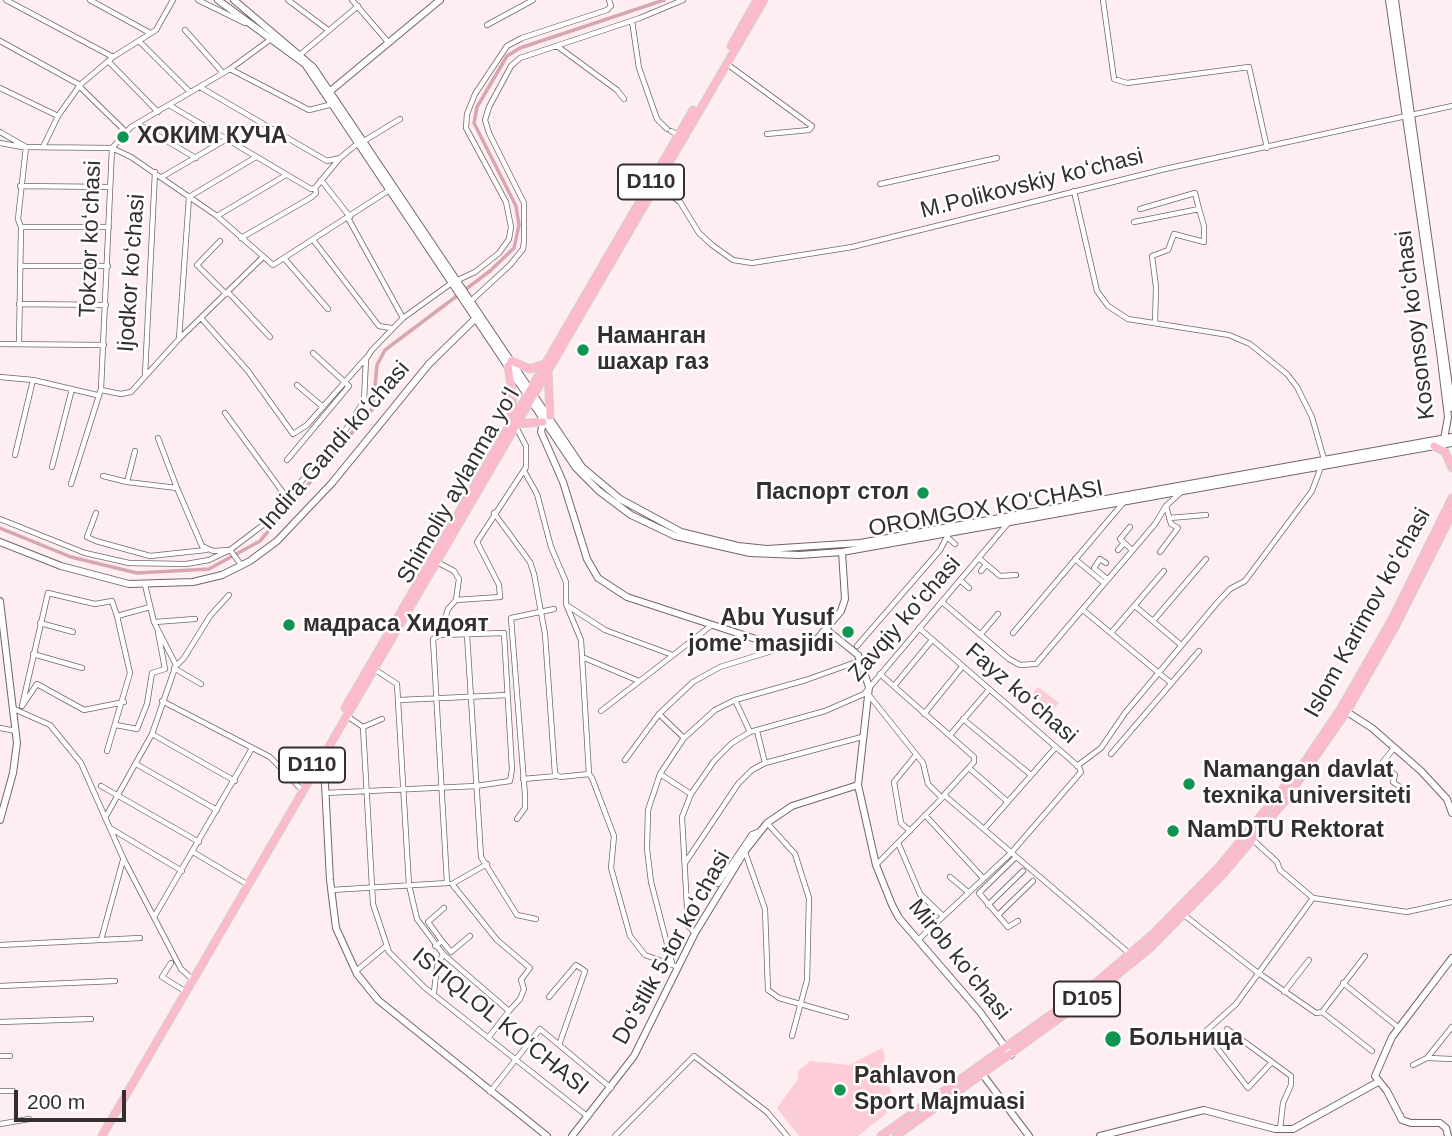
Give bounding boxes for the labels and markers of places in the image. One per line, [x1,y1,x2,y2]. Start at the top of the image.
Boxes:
place label: ХОКИМ КУЧА [137,123,287,151]
marker: ХОКИМ КУЧА [115,129,131,145]
place label: Наманган шахар газ [597,323,709,377]
marker: Наманган шахар газ [575,342,591,358]
place label: Паспорт стол [756,479,909,507]
marker: Паспорт стол [915,485,931,501]
place label: Abu Yusuf jome’ masjidi [688,605,834,659]
place label: мадраса Хидоят [303,611,489,639]
marker: мадраса Хидоят [281,617,297,633]
marker: Abu Yusuf jome’ masjidi [840,624,856,640]
place label: Namangan davlat texnika universiteti [1203,757,1411,811]
marker: Namangan davlat texnika universiteti [1181,776,1197,792]
place label: NamDTU Rektorat [1187,817,1384,845]
marker: NamDTU Rektorat [1165,823,1181,839]
place label: Больница [1129,1025,1243,1053]
marker: Больница [1103,1029,1123,1049]
place label: Pahlavon Sport Majmuasi [854,1063,1025,1117]
marker: Pahlavon Sport Majmuasi [832,1082,848,1098]

